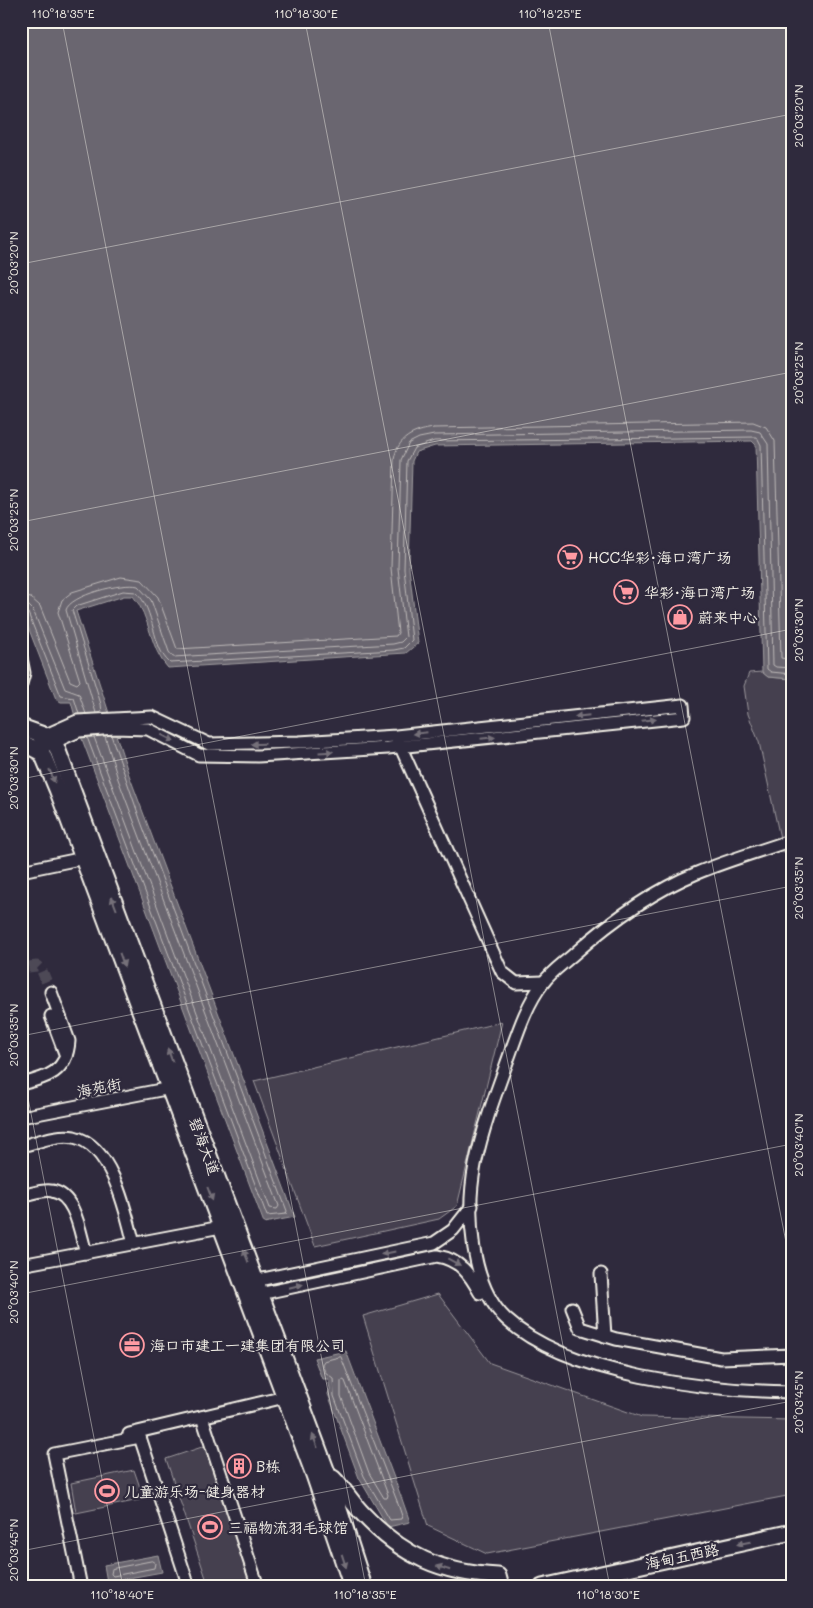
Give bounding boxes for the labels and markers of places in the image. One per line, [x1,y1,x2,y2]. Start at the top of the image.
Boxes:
supermarket icon: HCC华彩·海口湾广场 [557,544,583,570]
place label: HCC华彩·海口湾广场 [588,547,732,567]
supermarket icon: 华彩·海口湾广场 [613,579,639,605]
place label: 华彩·海口湾广场 [644,582,756,602]
shop icon: 蔚来中心 [667,604,693,630]
place label: 蔚来中心 [698,607,758,627]
office icon: 海口市建工一建集团有限公司 [119,1332,145,1358]
place label: 海口市建工一建集团有限公司 [150,1335,345,1355]
building icon: B栋 [226,1453,252,1479]
place label: B栋 [256,1456,280,1476]
sports icon: 儿童游乐场-健身器材 [94,1478,120,1504]
place label: 儿童游乐场-健身器材 [124,1481,265,1501]
sports icon: 三福物流羽毛球馆 [197,1514,223,1540]
place label: 三福物流羽毛球馆 [228,1517,348,1537]

